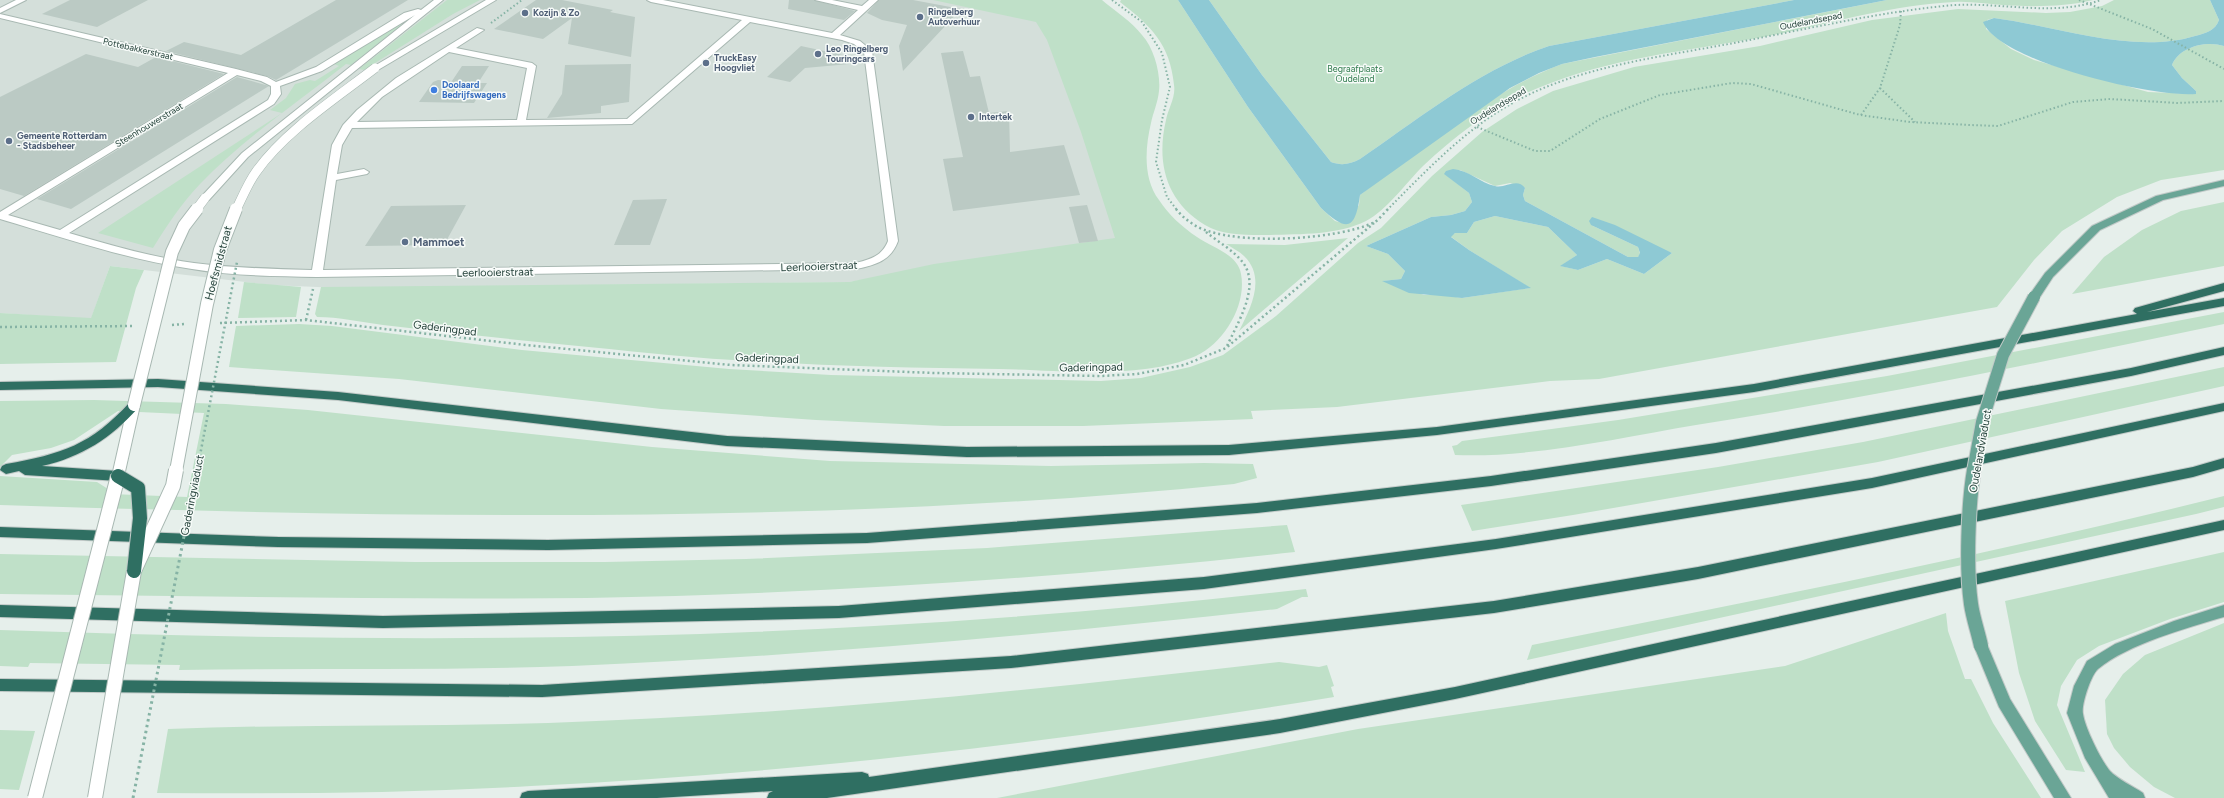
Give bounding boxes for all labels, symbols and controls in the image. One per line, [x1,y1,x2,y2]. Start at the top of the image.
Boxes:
place label: Ringelberg Autoverhuur [928,6,981,27]
place label: Kozijn & Zo [533,7,579,18]
marker: Kozijn & Zo [520,8,530,18]
street label: Oudelandsepad [1779,9,1843,32]
marker: Ringelberg Autoverhuur [915,12,925,22]
street label: Pottebakkerstraat [102,35,175,62]
place label: Leo Ringelberg Touringcars [826,43,888,64]
marker: Leo Ringelberg Touringcars [813,49,823,59]
place label: TruckEasy Hoogvliet [714,52,757,73]
marker: TruckEasy Hoogvliet [701,58,711,68]
park label: Begraafplaats Oudeland [1327,63,1383,84]
place label: Doolaard Bedrijfswagens [442,79,507,100]
marker: Doolaard Bedrijfswagens [429,85,439,95]
street label: Oudelandsepad [1468,85,1528,127]
street label: Steenhouwerstraat [113,100,185,149]
place label: Intertek [979,111,1012,122]
marker: Intertek [966,112,976,122]
place label: Gemeente Rotterdam - Stadsbeheer [17,130,107,151]
marker: Gemeente Rotterdam - Stadsbeheer [4,136,14,146]
street label: Hoefsmidstraat [202,224,235,302]
place label: Mammoet [413,236,465,249]
marker: Mammoet [400,237,410,247]
street label: Leerlooierstraat [780,259,858,274]
street label: Leerlooierstraat [456,265,534,280]
street label: Gaderingpad [412,318,477,339]
street label: Gaderingpad [735,351,799,366]
street label: Gaderingpad [1059,360,1123,375]
street label: Oudelandviaduct [1967,408,1994,494]
street label: Gaderingviaduct [178,454,207,537]

